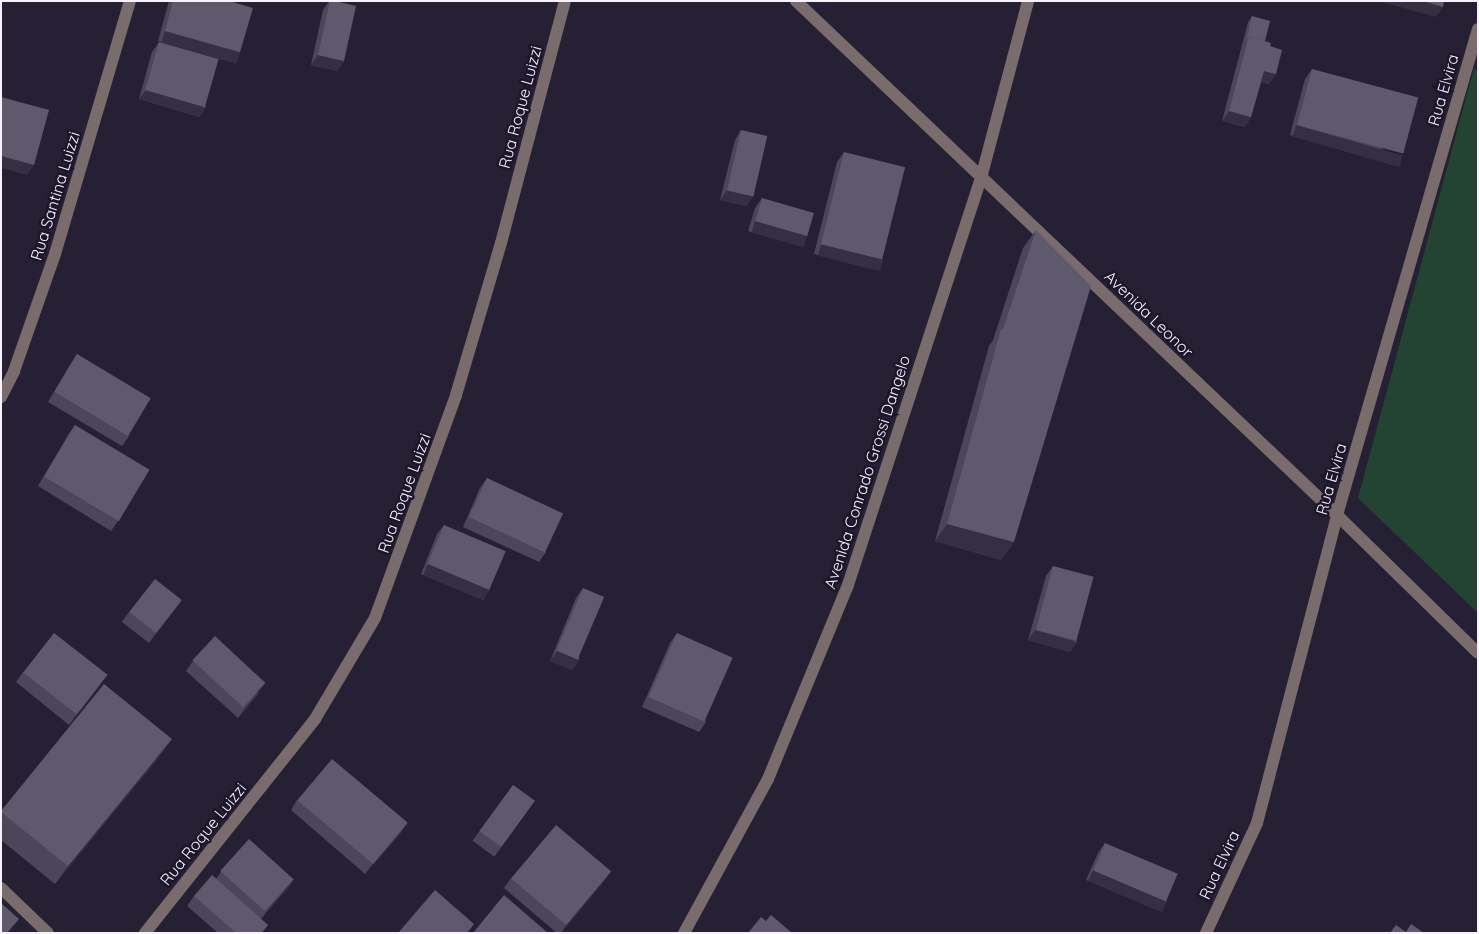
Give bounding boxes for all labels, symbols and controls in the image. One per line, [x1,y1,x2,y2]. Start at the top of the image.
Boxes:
street label: Rua Roque Luizzi [494,44,546,170]
street label: Rua Elvira [1424,52,1462,128]
street label: Rua Santina Luizzi [26,129,84,263]
street label: Avenida Leonor [1101,267,1197,361]
street label: Avenida Conrado Grossi Dangelo [820,353,914,591]
street label: Rua Roque Luizzi [373,431,435,555]
street label: Rua Elvira [1312,441,1350,517]
street label: Rua Roque Luizzi [156,779,250,889]
street label: Rua Elvira [1195,828,1243,902]

